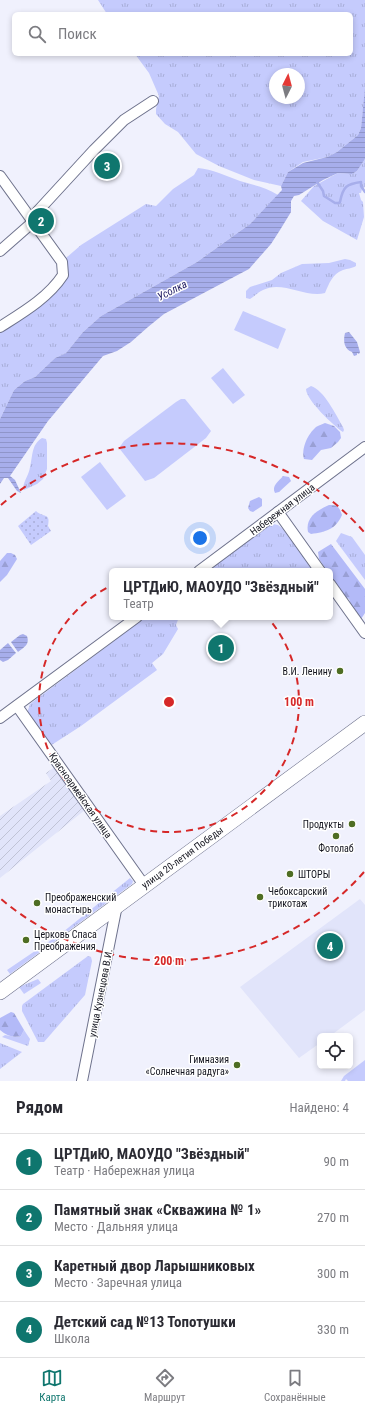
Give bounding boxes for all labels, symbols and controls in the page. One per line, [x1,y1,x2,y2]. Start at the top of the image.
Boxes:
search box [12,12,353,56]
icon: search [26,23,48,45]
text: Поиск [58,25,97,43]
north arrow [269,68,305,104]
pin: 3 [94,151,120,181]
pin: 2 [28,206,54,236]
water label: Усолка [155,278,189,303]
street label: Набережная улица [248,481,317,537]
your location [190,528,210,548]
popup [109,568,333,620]
text: ЦРТДиЮ, МАОУДО "Звёздный" [123,578,319,596]
text: Театр [123,596,154,611]
pin: 1 [208,633,234,663]
place label: В.И. Ленину [282,666,332,677]
marker: В.И. Ленину [335,666,345,676]
centre of rings [162,695,176,709]
text: 100 m [284,695,314,709]
street label: Красноармейская улица [47,751,114,840]
place label: Продукты [303,819,344,830]
marker: Продукты [347,819,357,829]
street label: улица 20-летия Победы [139,824,225,891]
marker: Фотолаб [331,831,341,841]
place label: Фотолаб [318,842,354,854]
marker: ШТОРЫ [285,869,295,879]
place label: ШТОРЫ [298,869,330,880]
place label: Чебоксарский трикотаж [268,886,327,909]
place label: Преображенский монастырь [45,892,116,915]
marker: Чебоксарский трикотаж [255,892,265,902]
marker: Преображенский монастырь [32,898,42,908]
place label: Церковь Спаса Преображения [34,929,97,952]
pin: 4 [317,931,343,961]
marker: Церковь Спаса Преображения [21,935,31,945]
street label: улица Кузнецова В.И. [87,948,114,1038]
text: 200 m [154,954,184,968]
map controls [317,1033,353,1069]
button: locate [317,1033,353,1069]
place label: Гимназия «Солнечная радуга» [146,1054,229,1077]
marker: Гимназия «Солнечная радуга» [232,1060,242,1070]
text: Рядом [16,1097,63,1117]
text: Найдено: 4 [289,1100,349,1115]
text: ЦРТДиЮ, МАОУДО "Звёздный" [54,1145,249,1163]
text: 1 [26,1154,32,1169]
text: 90 m [323,1154,349,1169]
text: Театр · Набережная улица [54,1163,195,1178]
text: Памятный знак «Скважина № 1» [54,1201,261,1219]
text: 2 [26,1210,32,1225]
text: 270 m [317,1210,349,1225]
text: Место · Дальняя улица [54,1219,178,1234]
text: Каретный двор Ларышниковых [54,1257,255,1275]
text: 3 [26,1266,32,1281]
text: 300 m [317,1266,349,1281]
text: Место · Заречная улица [54,1275,182,1290]
text: Детский сад №13 Топотушки [54,1313,236,1331]
text: 4 [26,1322,32,1337]
text: 330 m [317,1322,349,1337]
text: Школа [54,1331,90,1346]
tab: Карта [39,1367,66,1404]
tab: Маршрут [144,1367,185,1404]
tab: Сохранённые [264,1367,326,1404]

